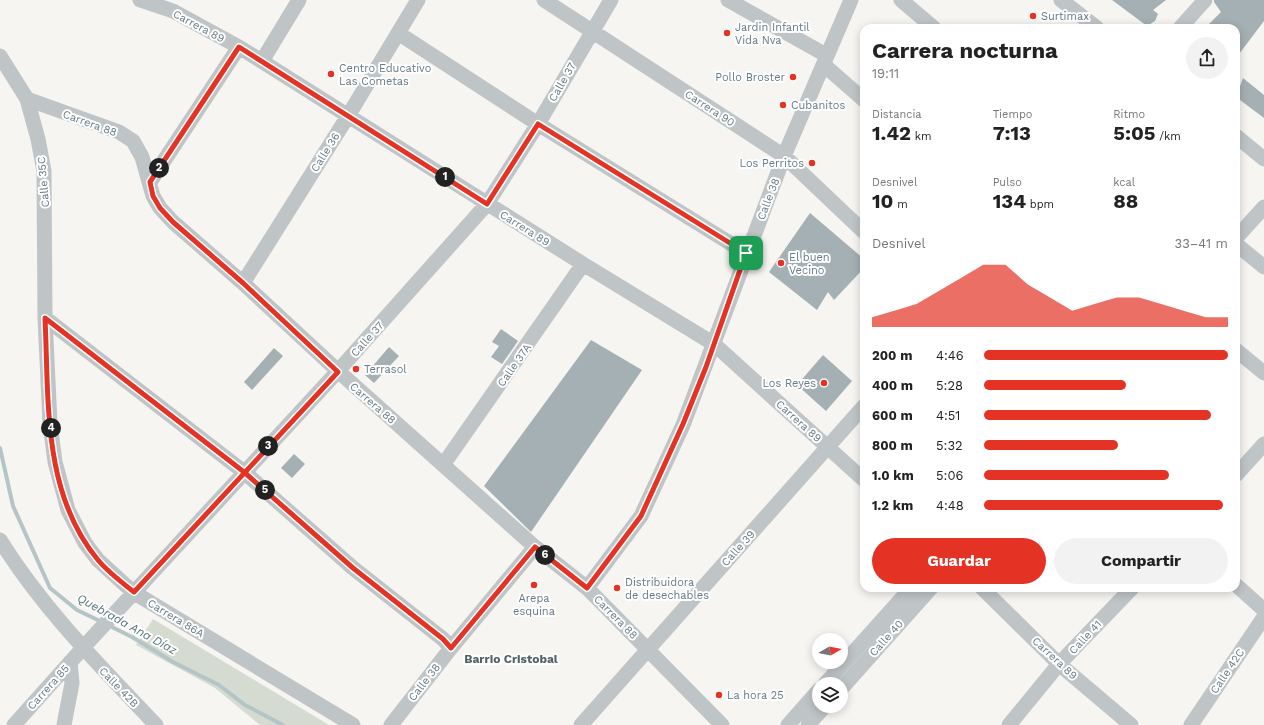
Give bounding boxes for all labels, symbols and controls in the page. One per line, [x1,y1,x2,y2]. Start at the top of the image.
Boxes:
street label: Carrera 89 [171,7,227,46]
place label: Surtimax [1041,10,1089,23]
marker: Surtimax [1028,11,1038,21]
place label: Jardin Infantil Vida Nva [735,21,810,47]
marker: Jardin Infantil Vida Nva [722,28,732,38]
button: share [1186,37,1228,79]
text: Carrera nocturna [872,38,1058,63]
street label: Calle 37 [546,60,579,104]
place label: Centro Educativo Las Cometas [339,62,431,88]
text: 19:11 [872,66,899,81]
marker: Centro Educativo Las Cometas [326,69,336,79]
place label: Pollo Broster [715,71,786,84]
marker: Pollo Broster [788,72,798,82]
street label: Carrera 90 [682,88,737,129]
place label: Cubanitos [791,99,845,112]
marker: Cubanitos [778,100,788,110]
street label: Carrera 88 [61,108,119,139]
text: Distancia [872,108,922,121]
text: Tiempo [993,108,1032,121]
text: Ritmo [1113,108,1145,121]
text: 1.42 [872,121,911,145]
text: 7:13 [993,121,1031,145]
text: 5:05 [1113,121,1155,145]
street label: Calle 36 [308,130,343,174]
text: km [911,130,931,143]
text: /km [1155,130,1181,143]
street label: Calle 35C [35,156,52,208]
place label: Los Perritos [740,157,804,170]
pin: 2 [149,158,169,178]
marker: Los Perritos [807,158,817,168]
text: 2 [156,161,162,174]
pin: 1 [435,167,455,187]
text: 1 [443,170,447,183]
street label: Calle 38 [755,176,782,222]
text: Desnivel [872,176,917,189]
text: Pulso [993,176,1022,189]
text: kcal [1113,176,1135,189]
text: 10 [872,189,894,213]
text: 134 [993,189,1026,213]
text: 88 [1113,189,1138,213]
text: m [894,198,908,211]
text: bpm [1026,198,1054,211]
street label: Carrera 89 [497,208,552,249]
pin [729,236,763,270]
text: Desnivel [872,236,925,251]
text: 33–41 m [1175,236,1228,251]
icon: arrive [735,242,757,264]
place label: El buen Vecino [789,251,830,277]
marker: El buen Vecino [776,258,786,268]
street label: Calle 37 [348,319,387,360]
street label: Calle 37A [495,341,534,389]
text: 200 m [872,348,912,363]
text: 4:46 [936,348,964,363]
place label: Terrasol [364,363,407,376]
marker: Terrasol [351,364,361,374]
place label: Los Reyes [762,377,816,390]
marker: Los Reyes [819,378,829,388]
text: 400 m [872,378,913,393]
text: 5:28 [936,378,963,393]
street label: Carrera 88 [347,380,398,427]
street label: Carrera 89 [773,398,824,445]
text: 600 m [872,408,913,423]
text: 4:51 [936,408,960,423]
pin: 4 [41,418,61,438]
text: 4 [47,421,55,434]
pin: 3 [258,436,278,456]
text: 800 m [872,438,913,453]
text: 5:32 [936,438,963,453]
text: 3 [265,439,271,452]
text: 1.0 km [872,468,914,483]
text: 5:06 [936,468,963,483]
pin: 5 [255,480,275,500]
text: 5 [262,483,268,496]
text: 1.2 km [872,498,913,513]
text: 4:48 [936,498,964,513]
street label: Calle 39 [719,528,758,569]
button: Guardar [872,538,1046,584]
button: Compartir [1054,538,1228,584]
pin: 6 [535,545,555,565]
text: 6 [542,548,548,561]
place label: Distribuidora de desechables [625,576,709,602]
marker: Arepa esquina [529,580,539,590]
marker: Distribuidora de desechables [612,583,622,593]
water label: Quebrada Ana Díaz [75,591,180,658]
place label: Arepa esquina [513,592,555,618]
street label: Carrera 88 [591,593,640,642]
street label: Carrera 86A [145,596,206,640]
street label: Calle 40 [867,617,906,659]
street label: Calle 41 [1066,618,1104,657]
north arrow [812,633,848,669]
map controls [812,633,848,713]
street label: Carrera 89 [1030,634,1080,683]
street label: Calle 42C [1208,646,1247,696]
district label: Barrio Cristobal [464,652,558,666]
street label: Calle 38 [406,661,443,704]
street label: Carrera 85 [25,662,72,713]
street label: Calle 42B [96,665,141,710]
button: layers [812,677,848,713]
place label: La hora 25 [727,689,784,702]
marker: La hora 25 [714,690,724,700]

